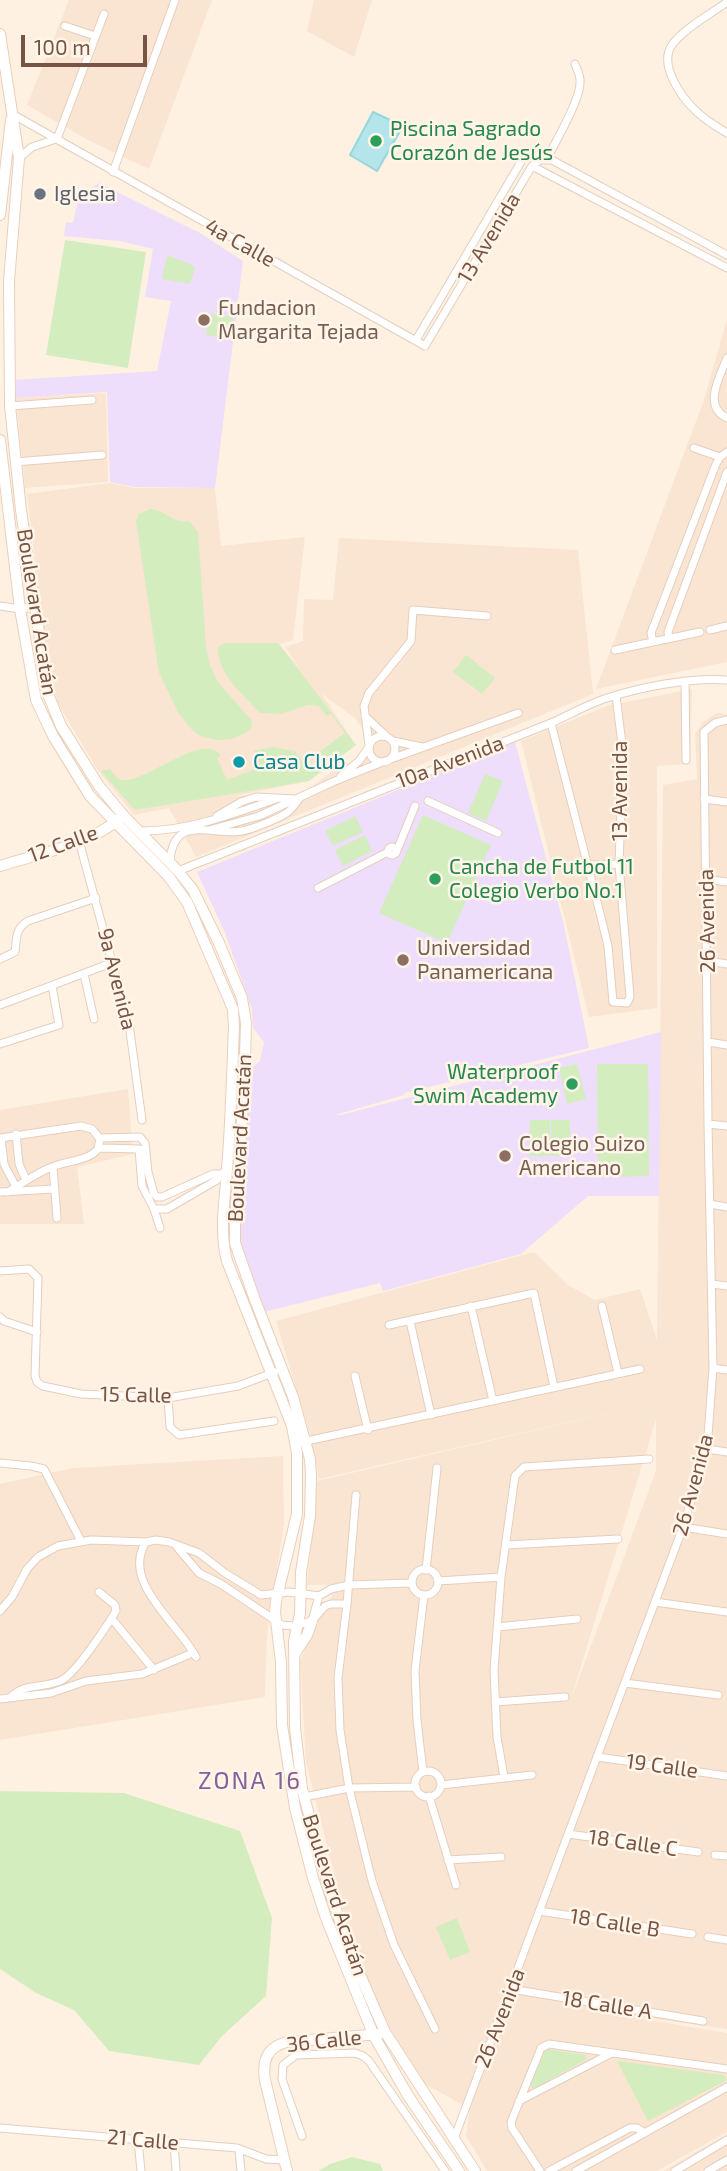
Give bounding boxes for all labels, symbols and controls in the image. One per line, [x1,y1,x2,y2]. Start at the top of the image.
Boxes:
scale bar [24,21,150,65]
text: 100 m [34,34,91,59]
place label: Piscina Sagrado Corazón de Jesús [390,116,553,166]
marker: Piscina Sagrado Corazón de Jesús [368,133,384,149]
place label: Iglesia [54,181,116,207]
marker: Iglesia [32,186,48,202]
street label: 13 Avenida [452,188,526,288]
street label: 4a Calle [200,213,280,273]
place label: Fundacion Margarita Tejada [218,295,379,345]
marker: Fundacion Margarita Tejada [196,312,212,328]
street label: Boulevard Acatán [11,527,63,697]
street label: 10a Avenida [393,730,507,794]
street label: 13 Avenida [607,741,633,841]
place label: Casa Club [253,749,346,775]
marker: Casa Club [231,754,247,770]
street label: 12 Calle [25,820,101,868]
place label: Cancha de Futbol 11 Colegio Verbo No.1 [449,854,634,904]
street label: 26 Avenida [693,869,721,973]
marker: Cancha de Futbol 11 Colegio Verbo No.1 [427,871,443,887]
street label: 9a Avenida [92,925,142,1033]
place label: Universidad Panamericana [417,935,553,985]
marker: Universidad Panamericana [395,952,411,968]
street label: Boulevard Acatán [223,1053,257,1223]
place label: Waterproof Swim Academy [413,1059,558,1109]
marker: Waterproof Swim Academy [564,1076,580,1092]
place label: Colegio Suizo Americano [519,1131,646,1181]
marker: Colegio Suizo Americano [497,1148,513,1164]
street label: 15 Calle [100,1382,172,1408]
street label: 26 Avenida [667,1431,719,1539]
street label: 19 Calle [624,1748,700,1784]
district label: ZONA 16 [199,1767,301,1795]
street label: Boulevard Acatán [297,1811,373,1979]
street label: 18 Calle C [587,1824,679,1862]
street label: 18 Calle B [568,1903,662,1943]
street label: 26 Avenida [470,1965,530,2071]
street label: 18 Calle A [560,1985,654,2025]
street label: 36 Calle [285,2025,363,2057]
street label: 21 Calle [106,2124,180,2156]

